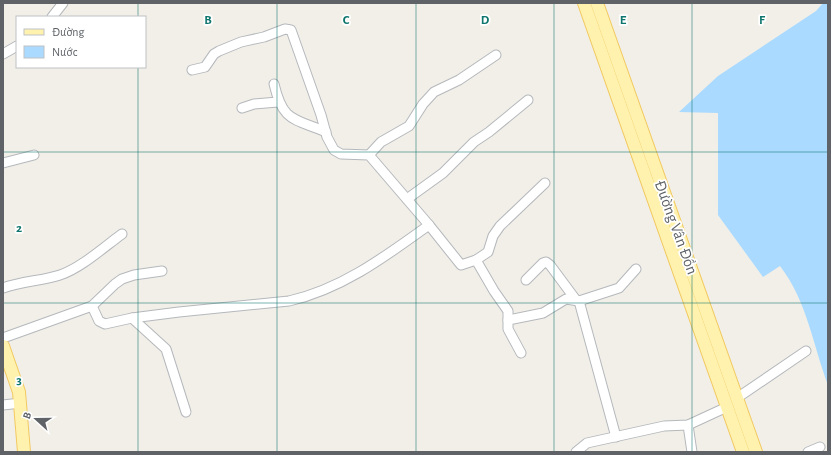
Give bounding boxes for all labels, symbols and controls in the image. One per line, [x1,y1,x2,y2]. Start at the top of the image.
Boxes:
text: B [204,14,212,27]
text: C [343,14,350,27]
text: D [481,14,490,27]
text: E [620,14,627,27]
text: F [759,14,766,27]
legend [16,16,146,68]
text: Đường [52,26,85,38]
text: Nước [52,46,78,58]
street label: Đường Vân Đồn [652,178,700,276]
text: 2 [16,222,22,235]
text: 3 [16,374,22,387]
north arrow [16,399,56,439]
text: B [21,410,34,421]

